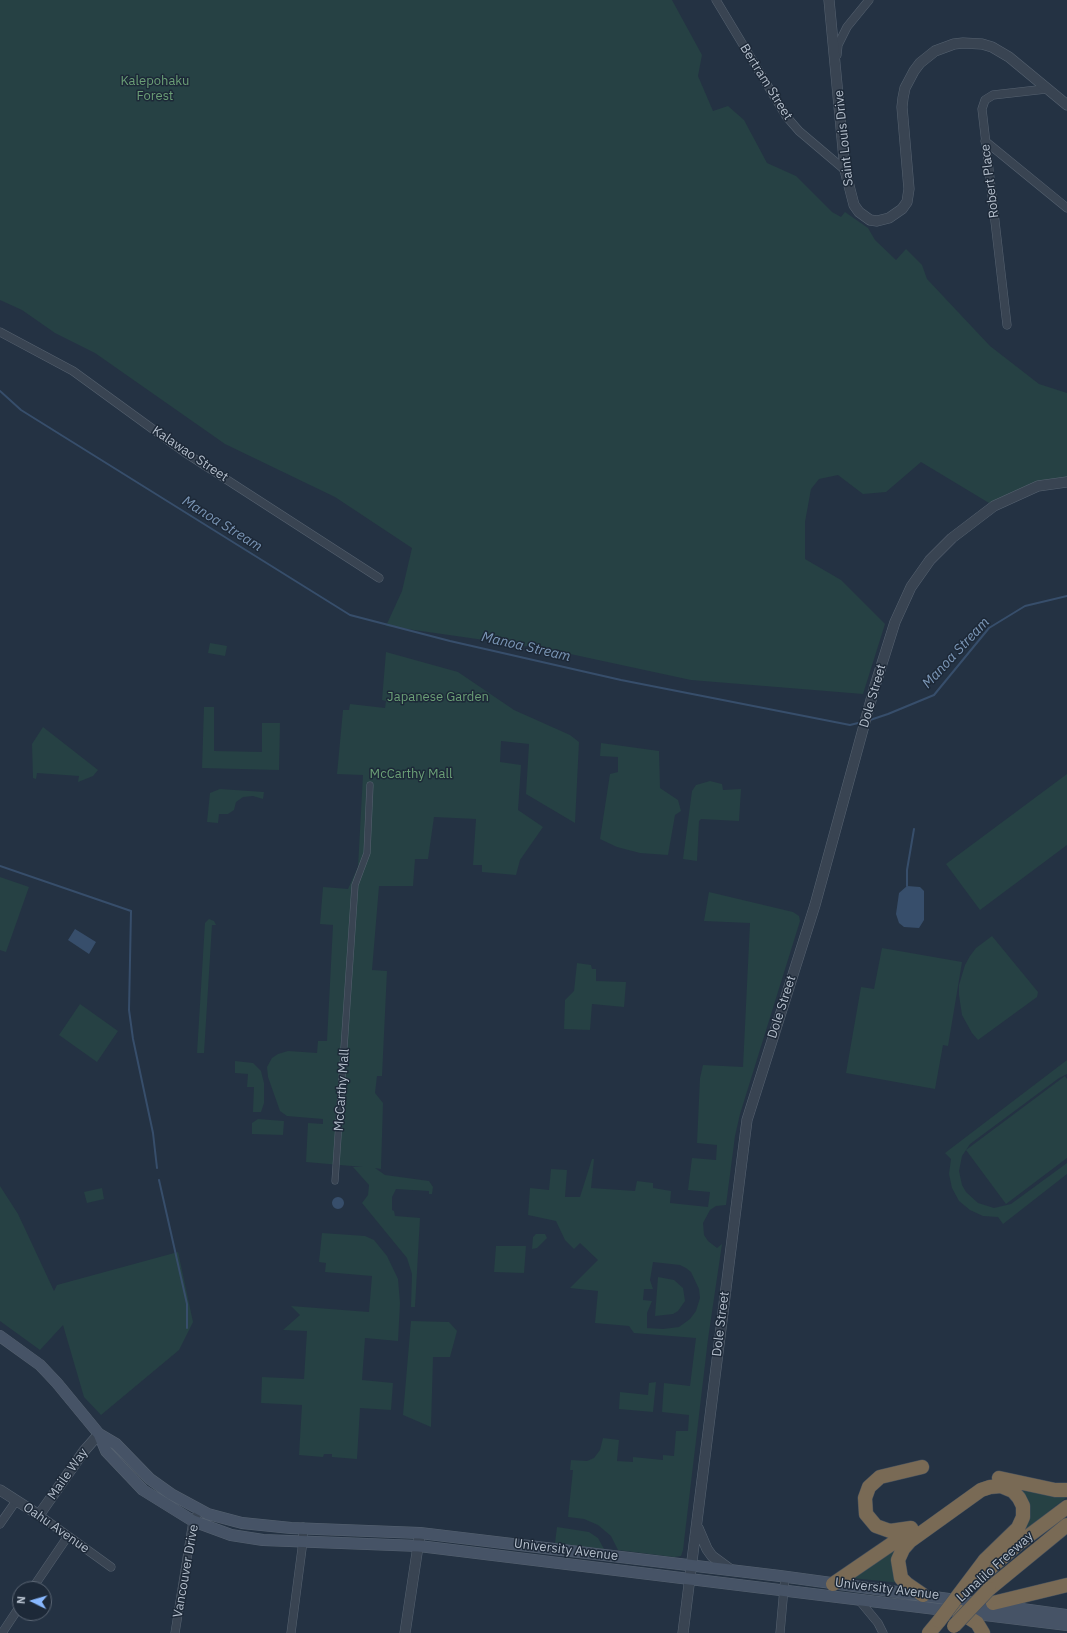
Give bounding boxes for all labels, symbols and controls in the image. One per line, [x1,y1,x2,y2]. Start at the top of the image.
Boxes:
street label: Bertram Street [736,41,796,123]
park label: Kalepohaku Forest [121,73,189,104]
street label: Saint Louis Drive [831,89,857,187]
street label: Robert Place [978,143,1002,219]
street label: Kalawao Street [149,423,231,485]
water label: Manoa Stream [179,493,265,555]
water label: Manoa Stream [919,614,993,692]
water label: Manoa Stream [480,629,572,665]
street label: Dole Street [856,662,890,730]
park label: Japanese Garden [387,689,489,705]
park label: McCarthy Mall [370,766,452,782]
street label: Dole Street [764,973,800,1041]
street label: McCarthy Mall [331,1048,353,1132]
street label: Dole Street [709,1291,733,1357]
street label: Maile Way [45,1445,91,1503]
street label: Oahu Avenue [20,1499,92,1557]
street label: Vancouver Drive [170,1523,202,1619]
street label: Lunalilo Freeway [953,1528,1037,1606]
street label: University Avenue [513,1536,619,1564]
street label: University Avenue [834,1575,940,1603]
north arrow [12,1581,52,1621]
text: N [14,1595,28,1605]

